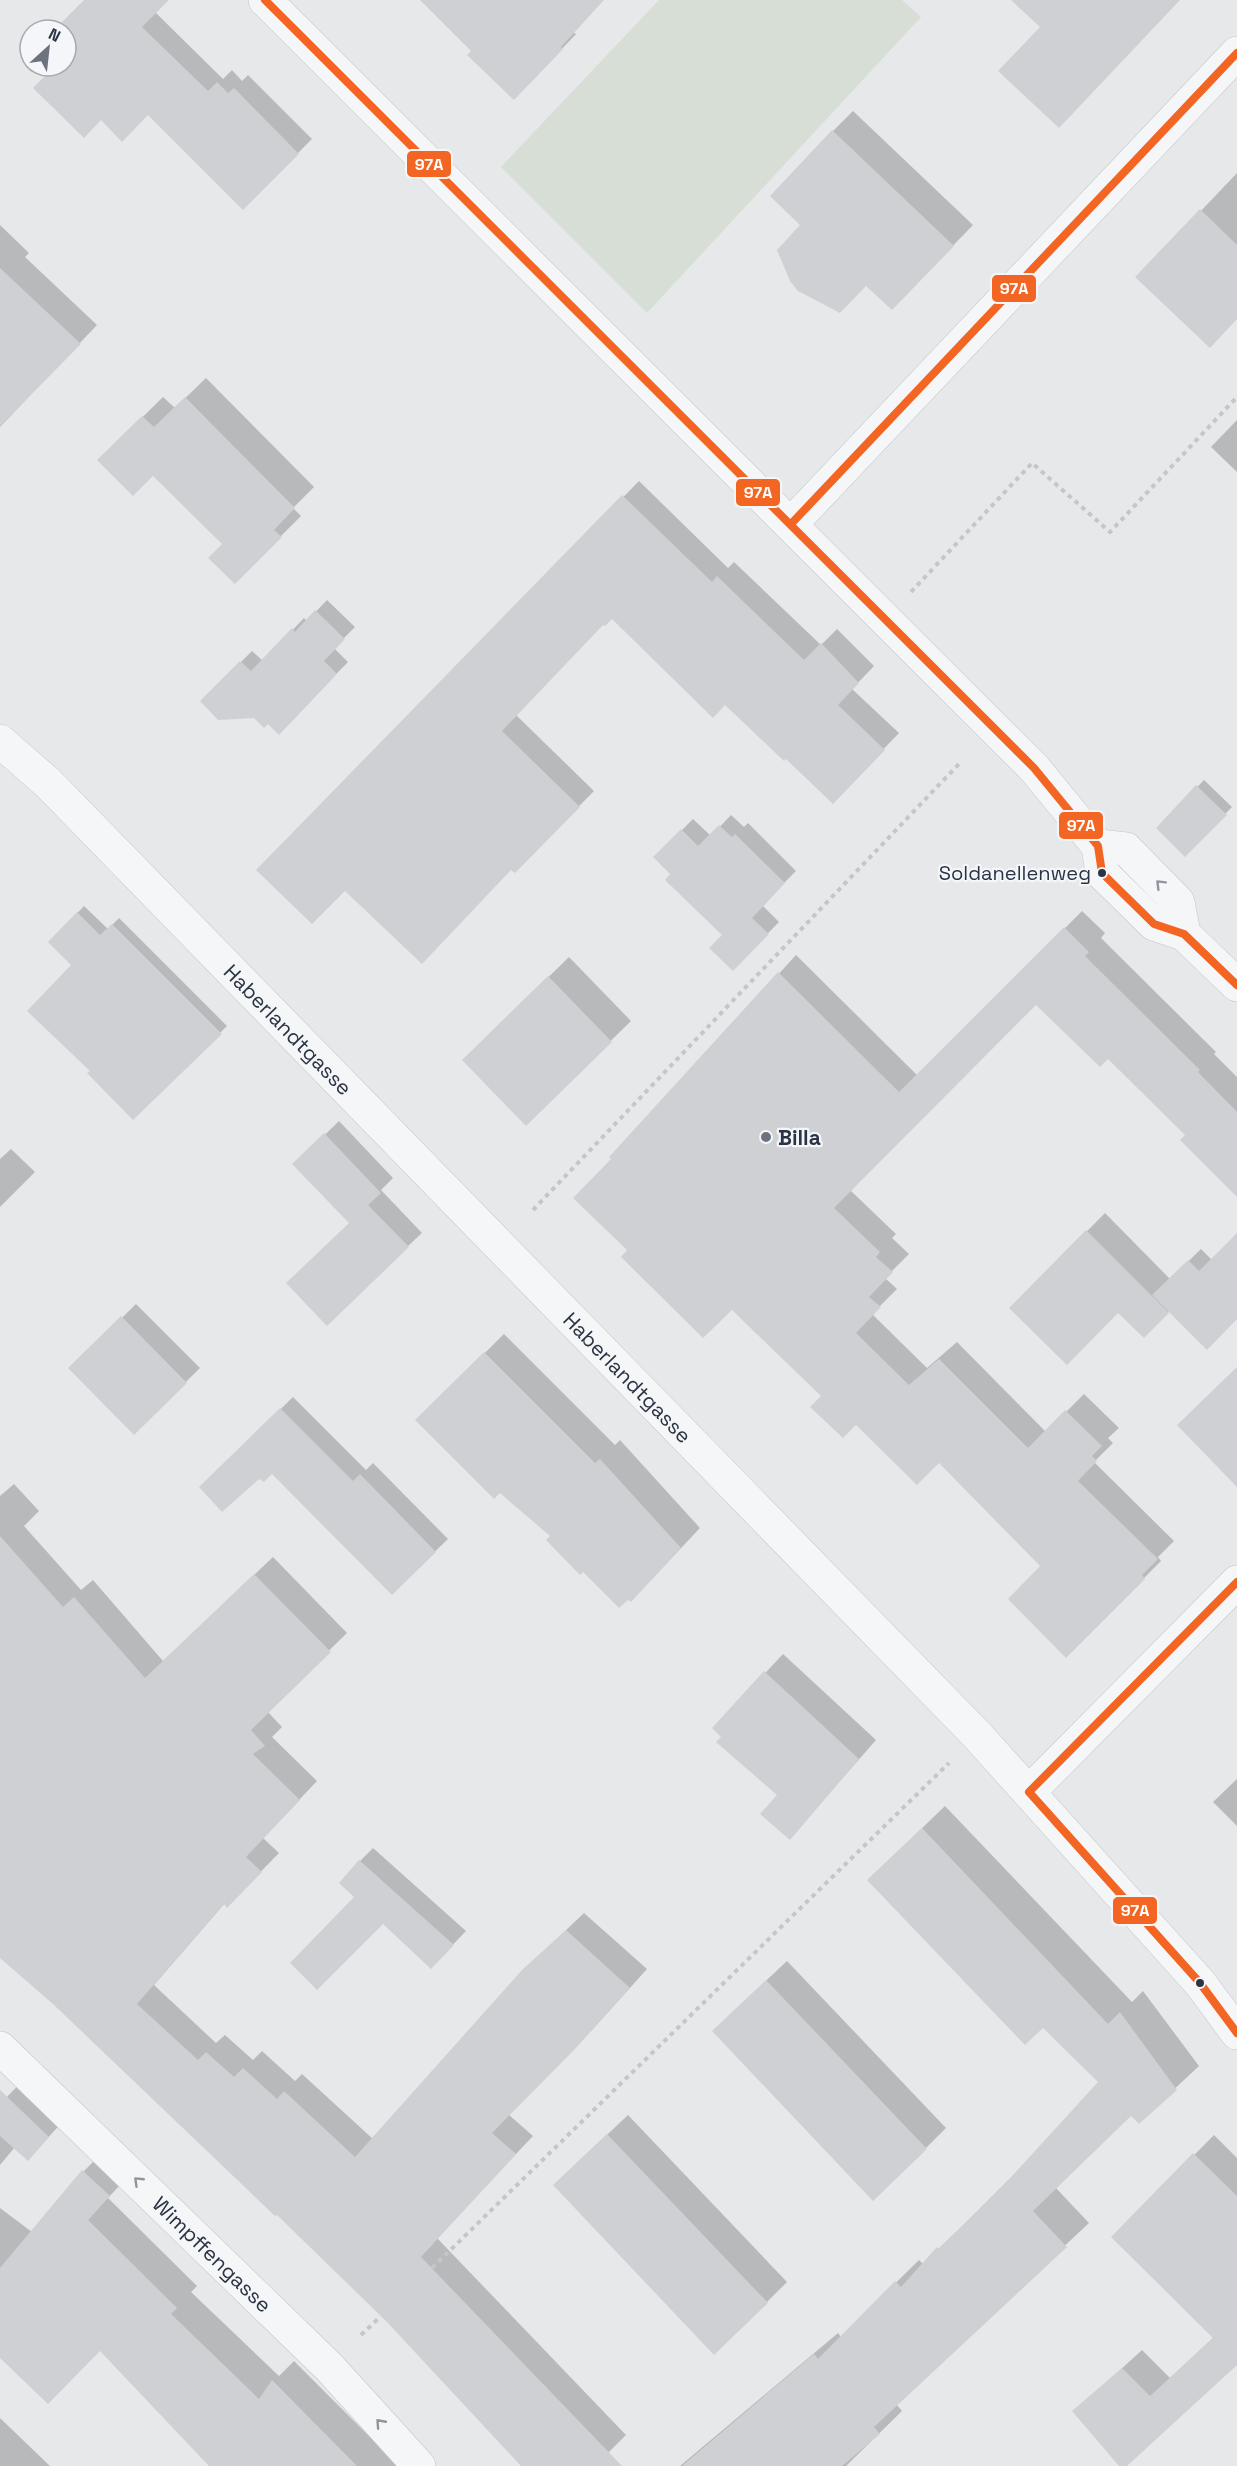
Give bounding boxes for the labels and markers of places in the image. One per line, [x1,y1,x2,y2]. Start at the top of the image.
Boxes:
place label: Soldanellenweg [939,860,1091,886]
marker: Soldanellenweg [1096,867,1108,879]
place label: Billa [778,1124,821,1151]
marker: Billa [759,1130,773,1144]
unlabelled marker [1194,1977,1206,1989]

